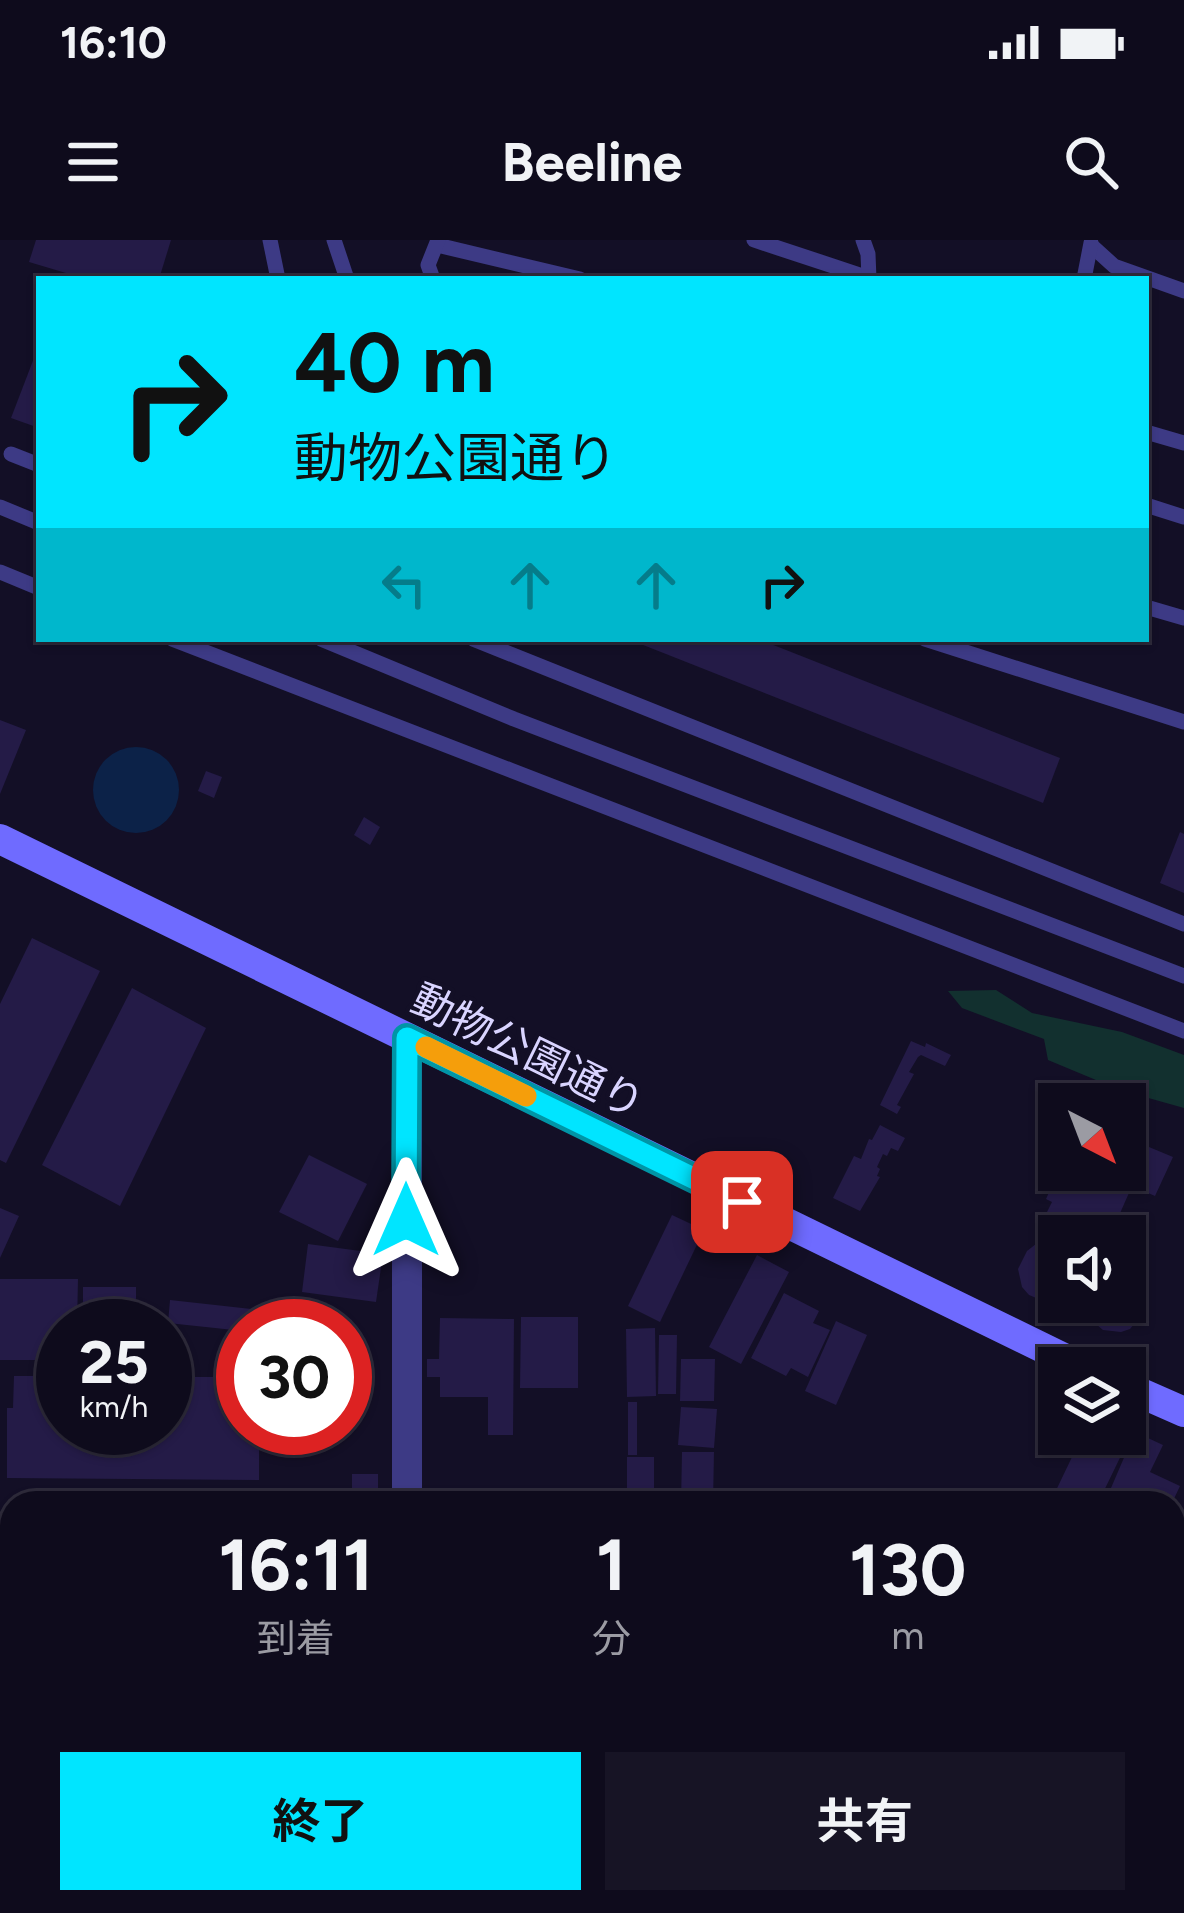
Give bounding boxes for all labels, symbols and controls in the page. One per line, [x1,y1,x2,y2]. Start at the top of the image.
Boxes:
text: 16:10 [60,15,167,69]
icon: menu [60,129,126,195]
icon: search [1058,129,1124,195]
text: Beeline [502,130,682,195]
text: 40 m [294,312,495,413]
icon: right [96,324,252,480]
text: 動物公園通り [294,426,618,491]
icon: left [371,552,437,618]
icon: ahead [497,552,563,618]
icon: ahead [623,552,689,618]
icon: right [749,552,815,618]
street label: 動物公園通り [403,973,652,1130]
north arrow [1038,1083,1146,1191]
map controls [1038,1083,1146,1455]
pin [691,1151,793,1253]
position arrow [343,1157,469,1283]
icon: arrive [709,1169,775,1235]
button: sound [1038,1215,1146,1323]
speed limit sign: 30 [216,1299,372,1455]
text: 25 [79,1326,149,1398]
button: layers [1038,1347,1146,1455]
text: km/h [80,1388,148,1425]
text: 16:11 [219,1522,373,1608]
text: 1 [596,1522,626,1608]
text: 130 [849,1527,966,1613]
text: m [891,1612,924,1659]
text: 到着 [257,1615,335,1662]
text: 分 [592,1615,631,1662]
button: 終了 [60,1752,581,1890]
button: 共有 [605,1752,1125,1890]

